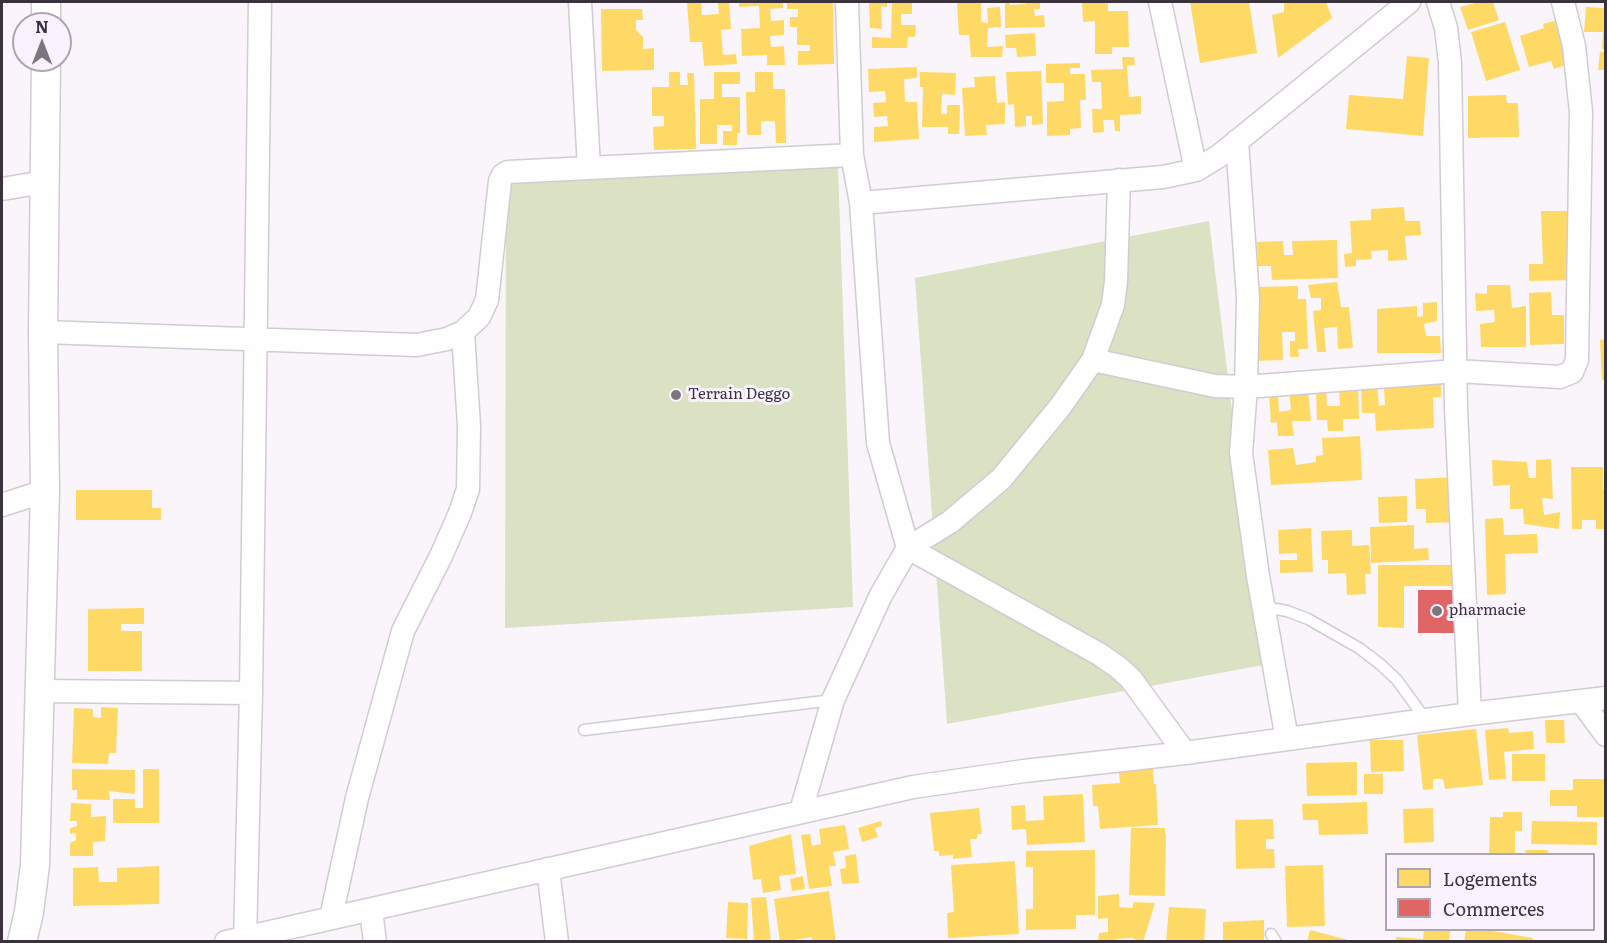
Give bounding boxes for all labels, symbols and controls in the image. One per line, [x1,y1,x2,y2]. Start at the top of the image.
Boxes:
north arrow [12,12,72,72]
text: N [35,14,49,38]
place label: Terrain Deggo [688,386,790,404]
marker: Terrain Deggo [669,388,683,402]
place label: pharmacie [1449,602,1526,620]
marker: pharmacie [1430,604,1444,618]
legend [1385,853,1595,931]
text: Logements [1443,865,1537,892]
text: Commerces [1443,895,1544,922]

